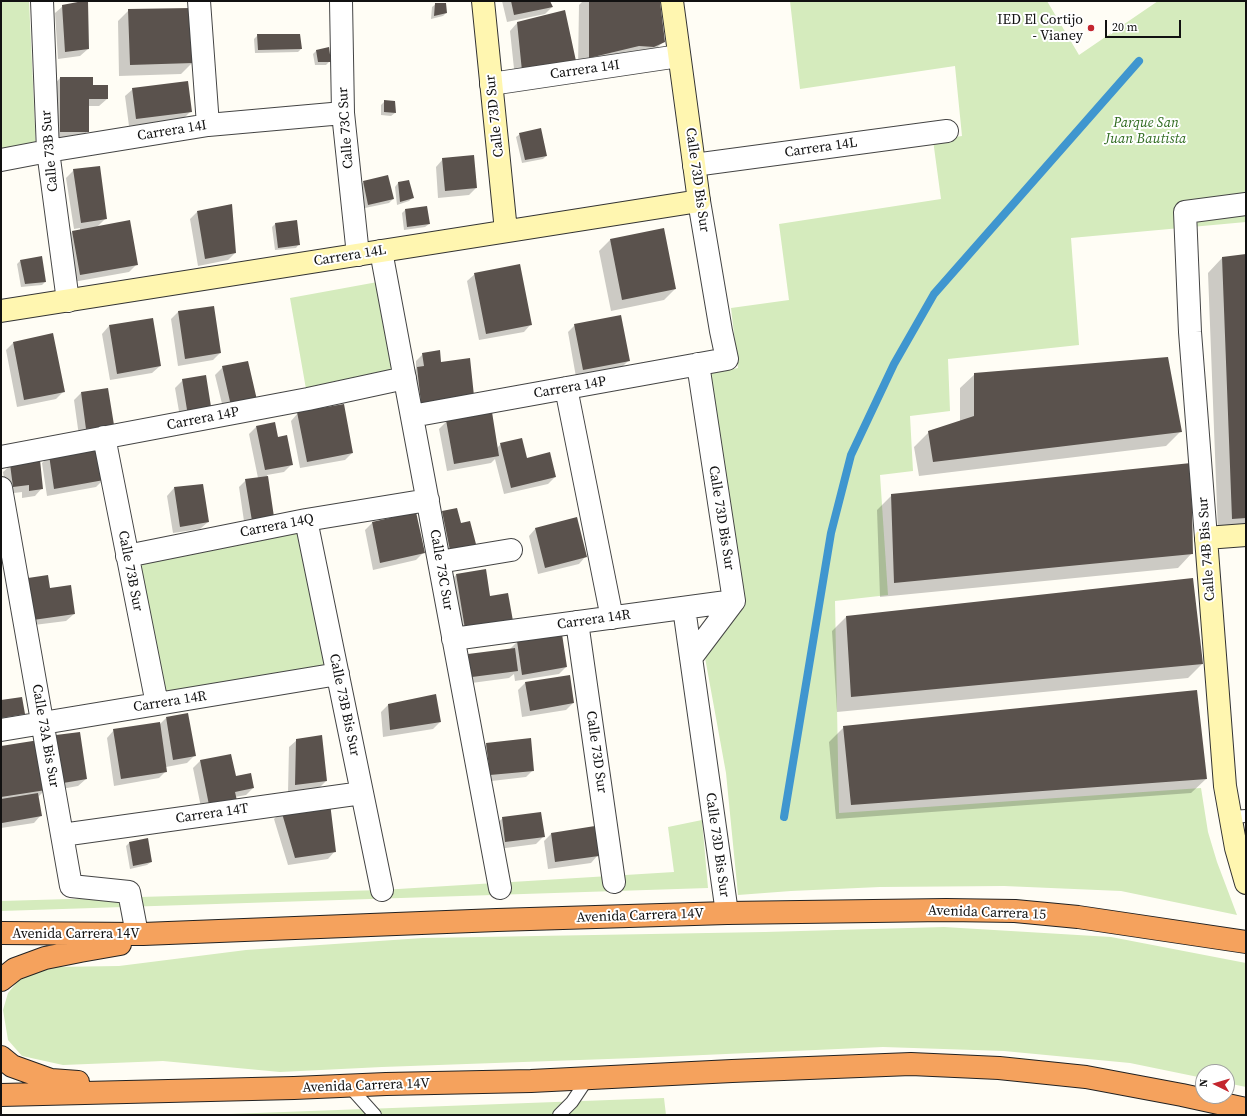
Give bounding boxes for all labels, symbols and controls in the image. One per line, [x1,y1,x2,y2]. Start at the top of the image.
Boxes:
place label: IED El Cortijo - Vianey [997,12,1083,44]
scale bar [1107,12,1183,38]
text: 20 m [1112,19,1138,35]
marker: IED El Cortijo - Vianey [1086,23,1096,33]
street label: Carrera 14I [549,57,621,83]
street label: Calle 73D Sur [482,74,508,158]
street label: Calle 73C Sur [335,87,357,169]
street label: Calle 73B Sur [38,109,62,193]
park label: Parque San Juan Bautista [1106,115,1186,148]
street label: Carrera 14I [136,117,208,145]
street label: Calle 73D Bis Sur [681,127,713,233]
street label: Carrera 14L [784,135,858,161]
street label: Carrera 14L [313,242,387,270]
street label: Carrera 14P [533,373,607,403]
street label: Carrera 14P [166,404,240,434]
street label: Calle 73D Bis Sur [704,465,738,571]
street label: Calle 74B Bis Sur [1195,496,1219,602]
street label: Carrera 14Q [239,511,315,541]
street label: Calle 73C Sur [426,528,456,612]
street label: Calle 73B Sur [114,529,146,613]
street label: Carrera 14R [556,607,632,633]
street label: Calle 73B Bis Sur [325,652,363,758]
street label: Calle 73A Bis Sur [28,683,62,789]
street label: Carrera 14R [132,688,208,716]
street label: Calle 73D Sur [582,710,610,794]
street label: Calle 73D Bis Sur [701,792,733,898]
street label: Carrera 14T [175,801,249,827]
street label: Avenida Carrera 15 [928,903,1046,923]
street label: Avenida Carrera 14V [576,905,704,927]
street label: Avenida Carrera 14V [12,926,140,942]
north arrow [1195,1064,1235,1104]
street label: Avenida Carrera 14V [302,1075,430,1097]
text: N [1196,1078,1211,1088]

